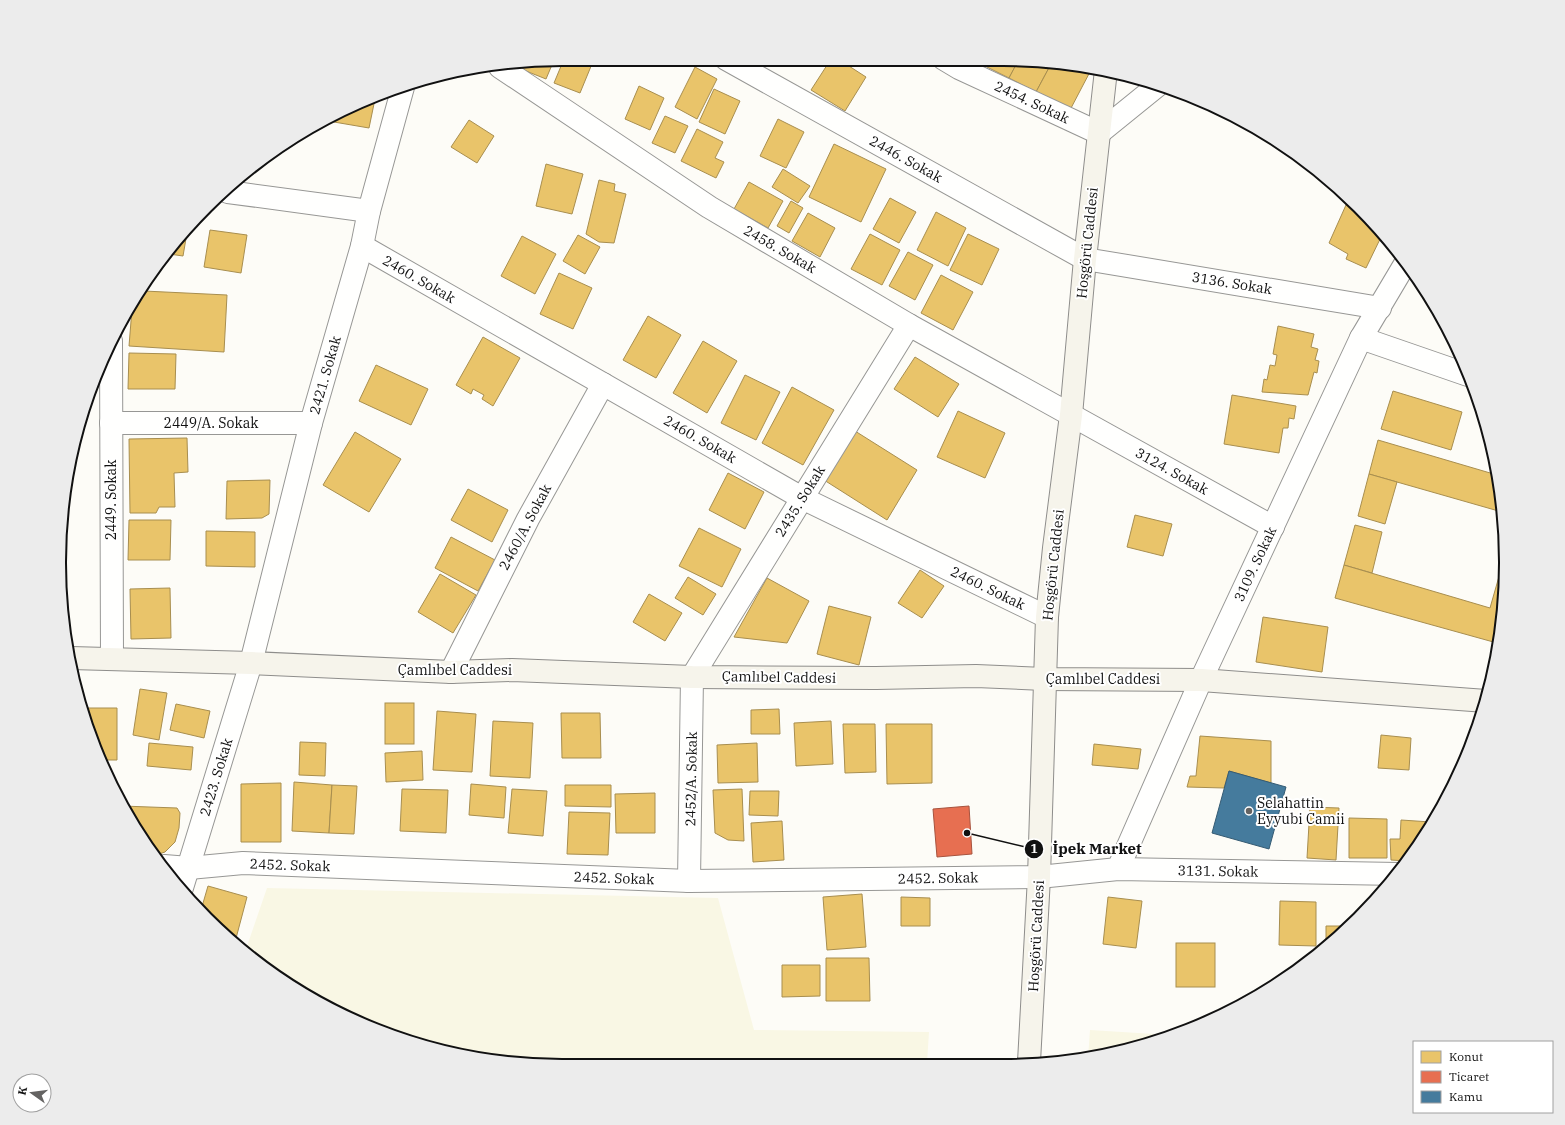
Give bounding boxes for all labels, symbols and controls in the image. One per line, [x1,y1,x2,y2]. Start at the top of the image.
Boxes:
street label: 2454. Sokak [992,77,1073,128]
street label: 2446. Sokak [866,132,946,187]
street label: Hoşgörü Caddesi [1072,186,1102,300]
street label: 2458. Sokak [741,221,820,277]
street label: 2460. Sokak [380,251,459,307]
street label: 3136. Sokak [1191,268,1274,298]
street label: 2421. Sokak [305,333,345,416]
street label: 2460. Sokak [661,411,740,467]
street label: 2449/A. Sokak [164,414,259,432]
street label: 3124. Sokak [1132,444,1212,499]
street label: 2449. Sokak [102,459,120,540]
street label: 2435. Sokak [771,461,829,540]
street label: 2460/A. Sokak [495,480,556,573]
street label: Hoşgörü Caddesi [1038,508,1068,622]
street label: 3109. Sokak [1230,523,1281,604]
street label: 2460. Sokak [948,562,1029,614]
street label: Çamlıbel Caddesi [398,661,512,679]
street label: Çamlıbel Caddesi [722,667,836,687]
street label: Çamlıbel Caddesi [1046,670,1160,688]
street label: 2452/A. Sokak [681,731,701,827]
street label: 2423. Sokak [196,735,237,818]
place label: Selahattin Eyyubi Camii [1257,794,1345,828]
marker: Selahattin Eyyubi Camii [1244,806,1254,816]
callout: İpek Market [1024,836,1149,863]
text: İpek Market [1052,839,1142,858]
text: 1 [1030,841,1038,856]
street label: 2452. Sokak [249,855,331,875]
street label: 3131. Sokak [1177,861,1259,881]
street label: 2452. Sokak [573,868,655,888]
street label: 2452. Sokak [897,868,979,888]
street label: Hoşgörü Caddesi [1024,880,1048,992]
legend [1413,1041,1553,1113]
text: Konut [1449,1049,1483,1064]
text: Ticaret [1449,1069,1489,1084]
north arrow [12,1073,52,1113]
text: K [14,1084,30,1096]
text: Kamu [1449,1089,1483,1104]

